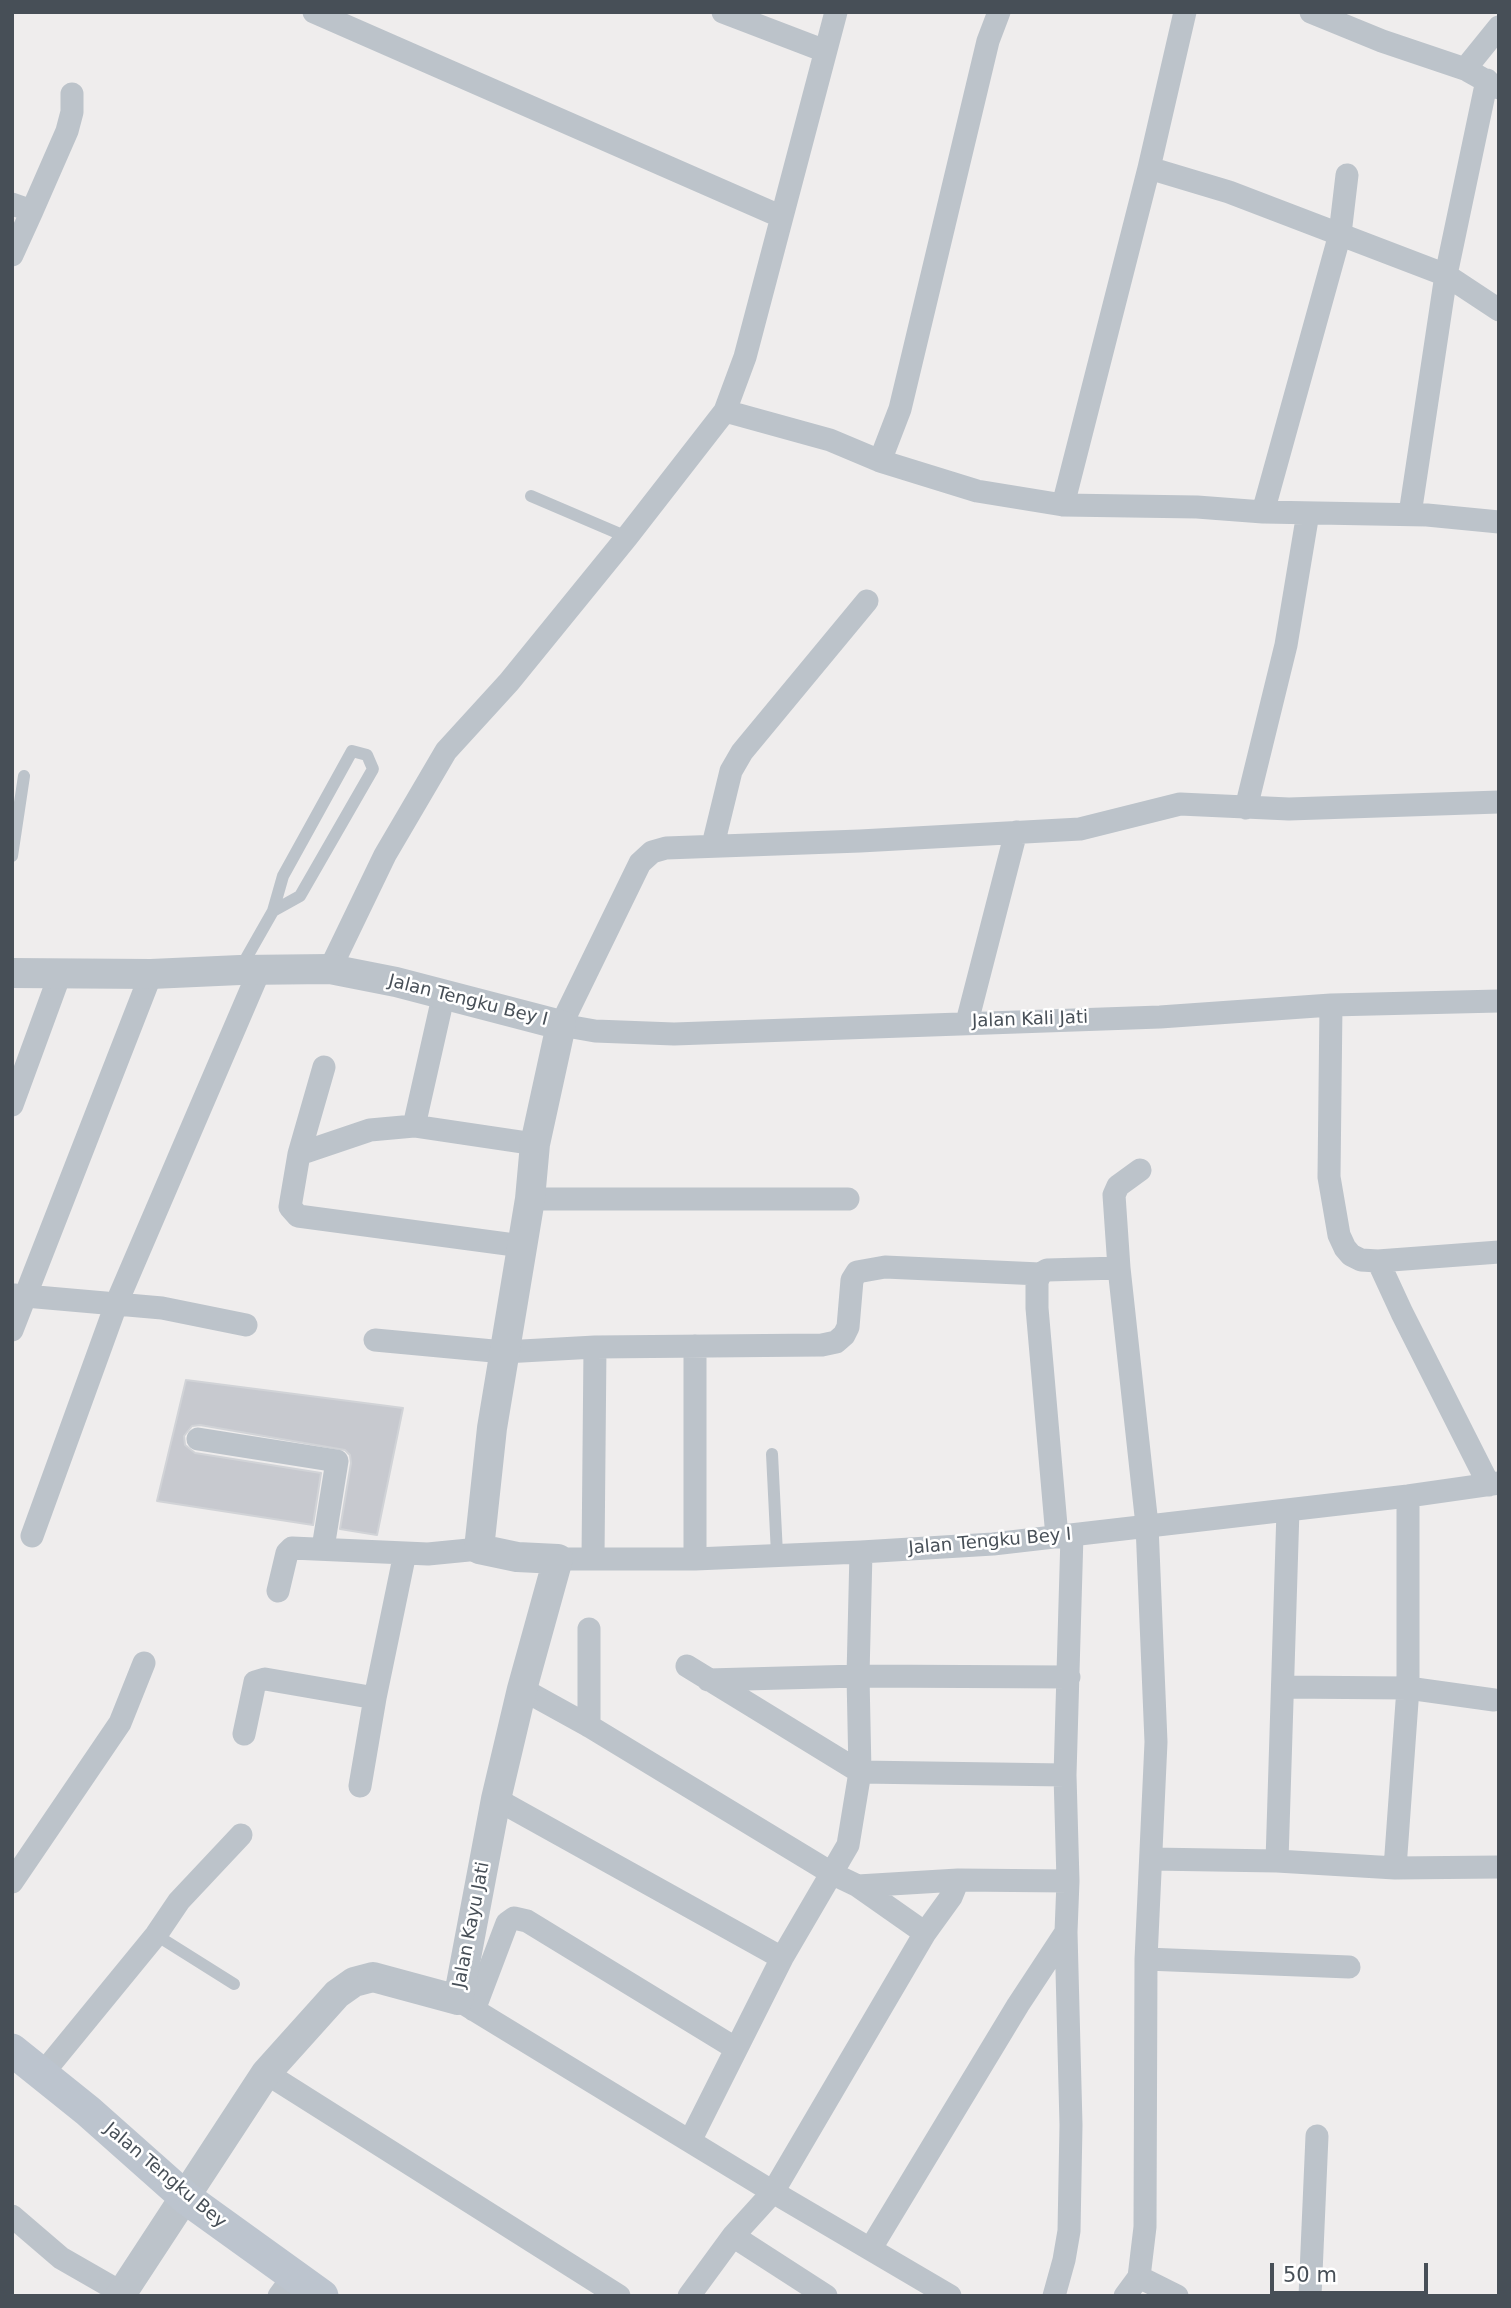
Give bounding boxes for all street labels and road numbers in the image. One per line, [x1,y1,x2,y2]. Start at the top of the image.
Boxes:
street label: Jalan Tengku Bey I [386,971,550,1031]
street label: Jalan Kali Jati [972,1007,1088,1033]
street label: Jalan Tengku Bey I [908,1524,1072,1560]
street label: Jalan Kayu Jati [449,1860,495,1990]
street label: Jalan Tengku Bey [100,2119,230,2233]

